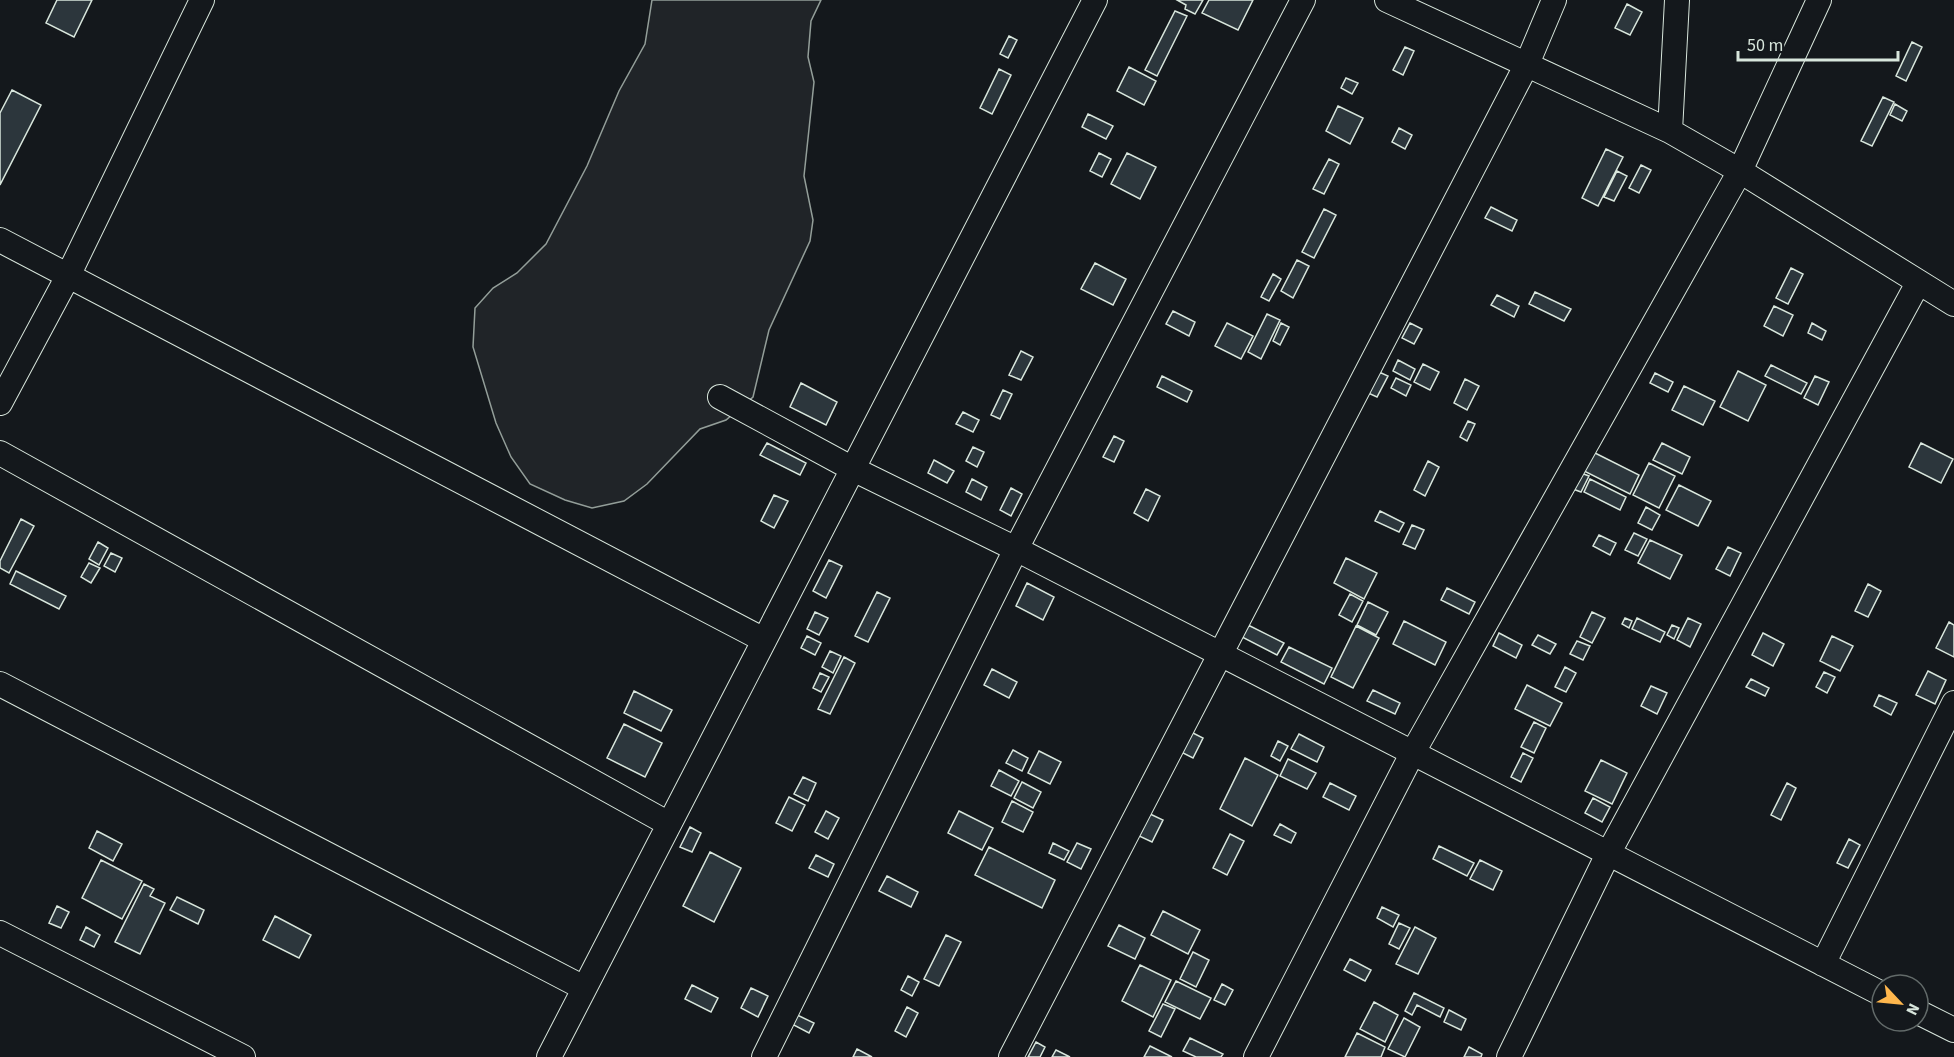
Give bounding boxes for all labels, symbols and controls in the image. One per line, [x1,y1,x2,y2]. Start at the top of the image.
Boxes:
scale bar [1738,24,1898,62]
text: 50 m [1747,33,1783,58]
north arrow [1870,973,1930,1033]
text: N [1900,1000,1925,1019]

